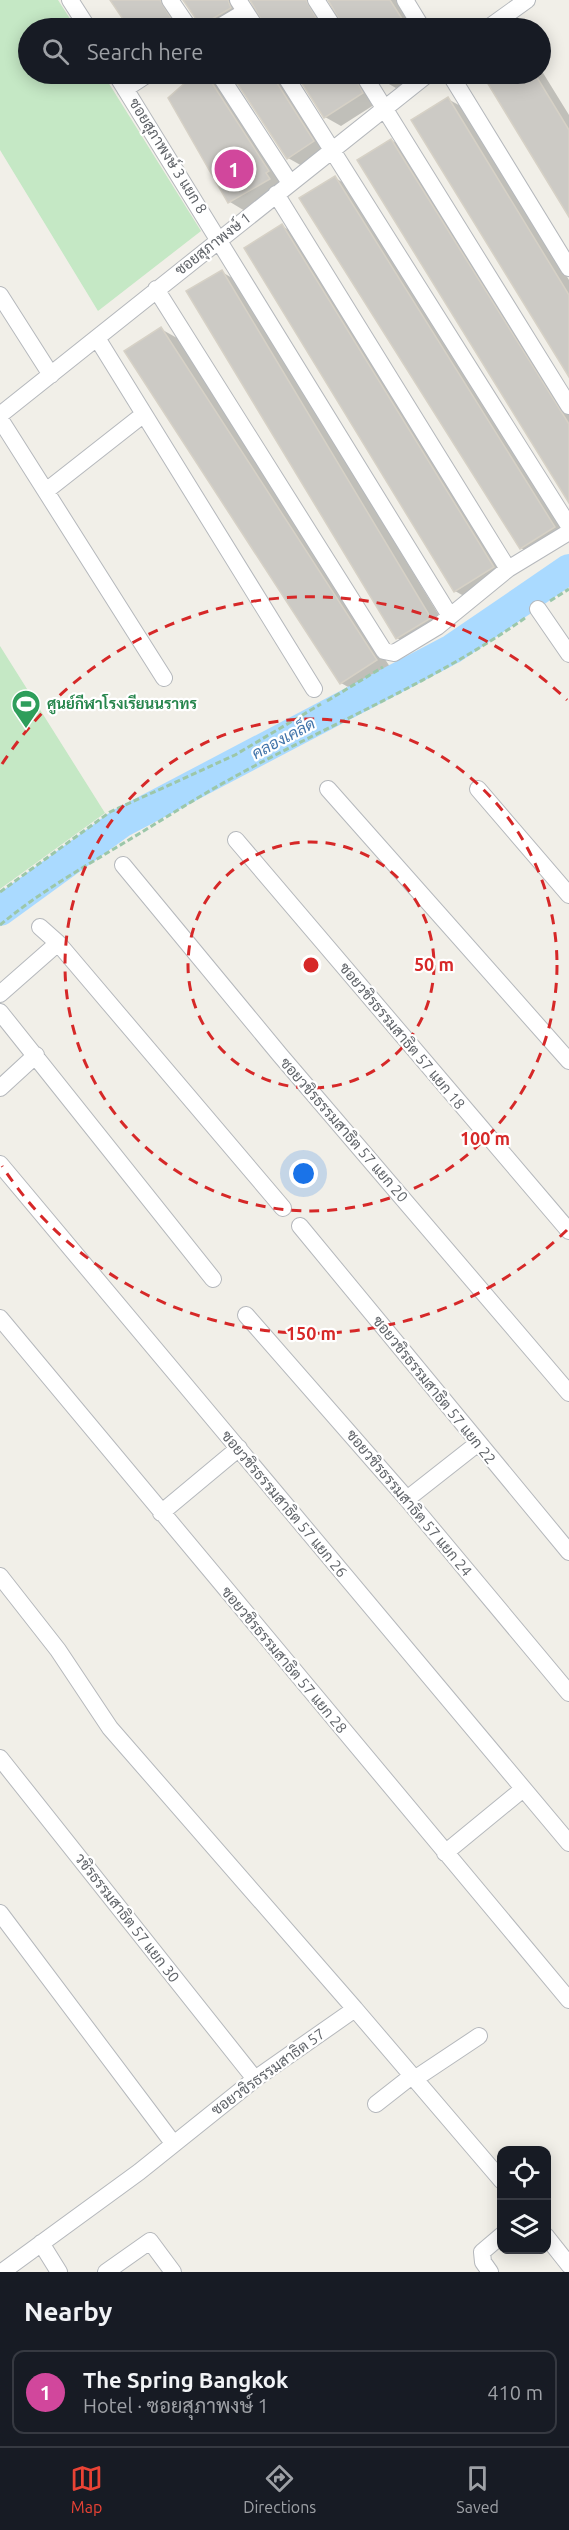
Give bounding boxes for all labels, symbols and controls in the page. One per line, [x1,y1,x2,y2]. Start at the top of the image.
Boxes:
search box [18,18,551,84]
icon: search [39,35,72,68]
text: Search here [87,39,203,64]
street label: ซอยสุภาพงษ์ 3 แยก 8 [123,94,212,218]
pin: 1 [214,146,254,192]
street label: ซอยสุภาพงษ์ 1 [171,208,256,281]
sports icon: ศูนย์กีฬาโรงเรียนนราทร [10,688,42,730]
place label: ศูนย์กีฬาโรงเรียนนราทร [47,693,197,715]
water label: คลองเคล็ด [246,710,318,762]
text: 50 m [414,954,454,974]
centre of rings [301,955,321,975]
street label: ซอยวชิรธรรมสาธิต 57 แยก 18 [336,959,469,1112]
street label: ซอยวชิรธรรมสาธิต 57 แยก 20 [277,1054,412,1205]
text: 100 m [460,1128,510,1148]
your location [289,1159,318,1188]
street label: ซอยวชิรธรรมสาธิต 57 แยก 22 [369,1312,499,1467]
text: 150 m [286,1323,336,1343]
street label: ซอยวชิรธรรมสาธิต 57 แยก 24 [343,1426,476,1579]
street label: ซอยวชิรธรรมสาธิต 57 แยก 26 [218,1427,351,1580]
street label: ซอยวชิรธรรมสาธิต 57 แยก 28 [218,1583,351,1736]
street label: วชิรธรรมสาธิต 57 แยก 30 [72,1850,183,1986]
street label: ซอยวชิรธรรมสาธิต 57 [208,2025,328,2118]
map controls [497,2146,551,2254]
button: locate [497,2146,551,2200]
button: layers [497,2200,551,2254]
text: Nearby [24,2297,112,2326]
text: The Spring Bangkok [83,2367,288,2392]
text: 1 [40,2381,51,2404]
text: 410 m [487,2381,543,2404]
text: Hotel · ซอยสุภาพงษ์ 1 [83,2394,269,2417]
tab: Map [70,2462,103,2516]
tab: Directions [243,2462,316,2516]
tab: Saved [456,2462,499,2516]

